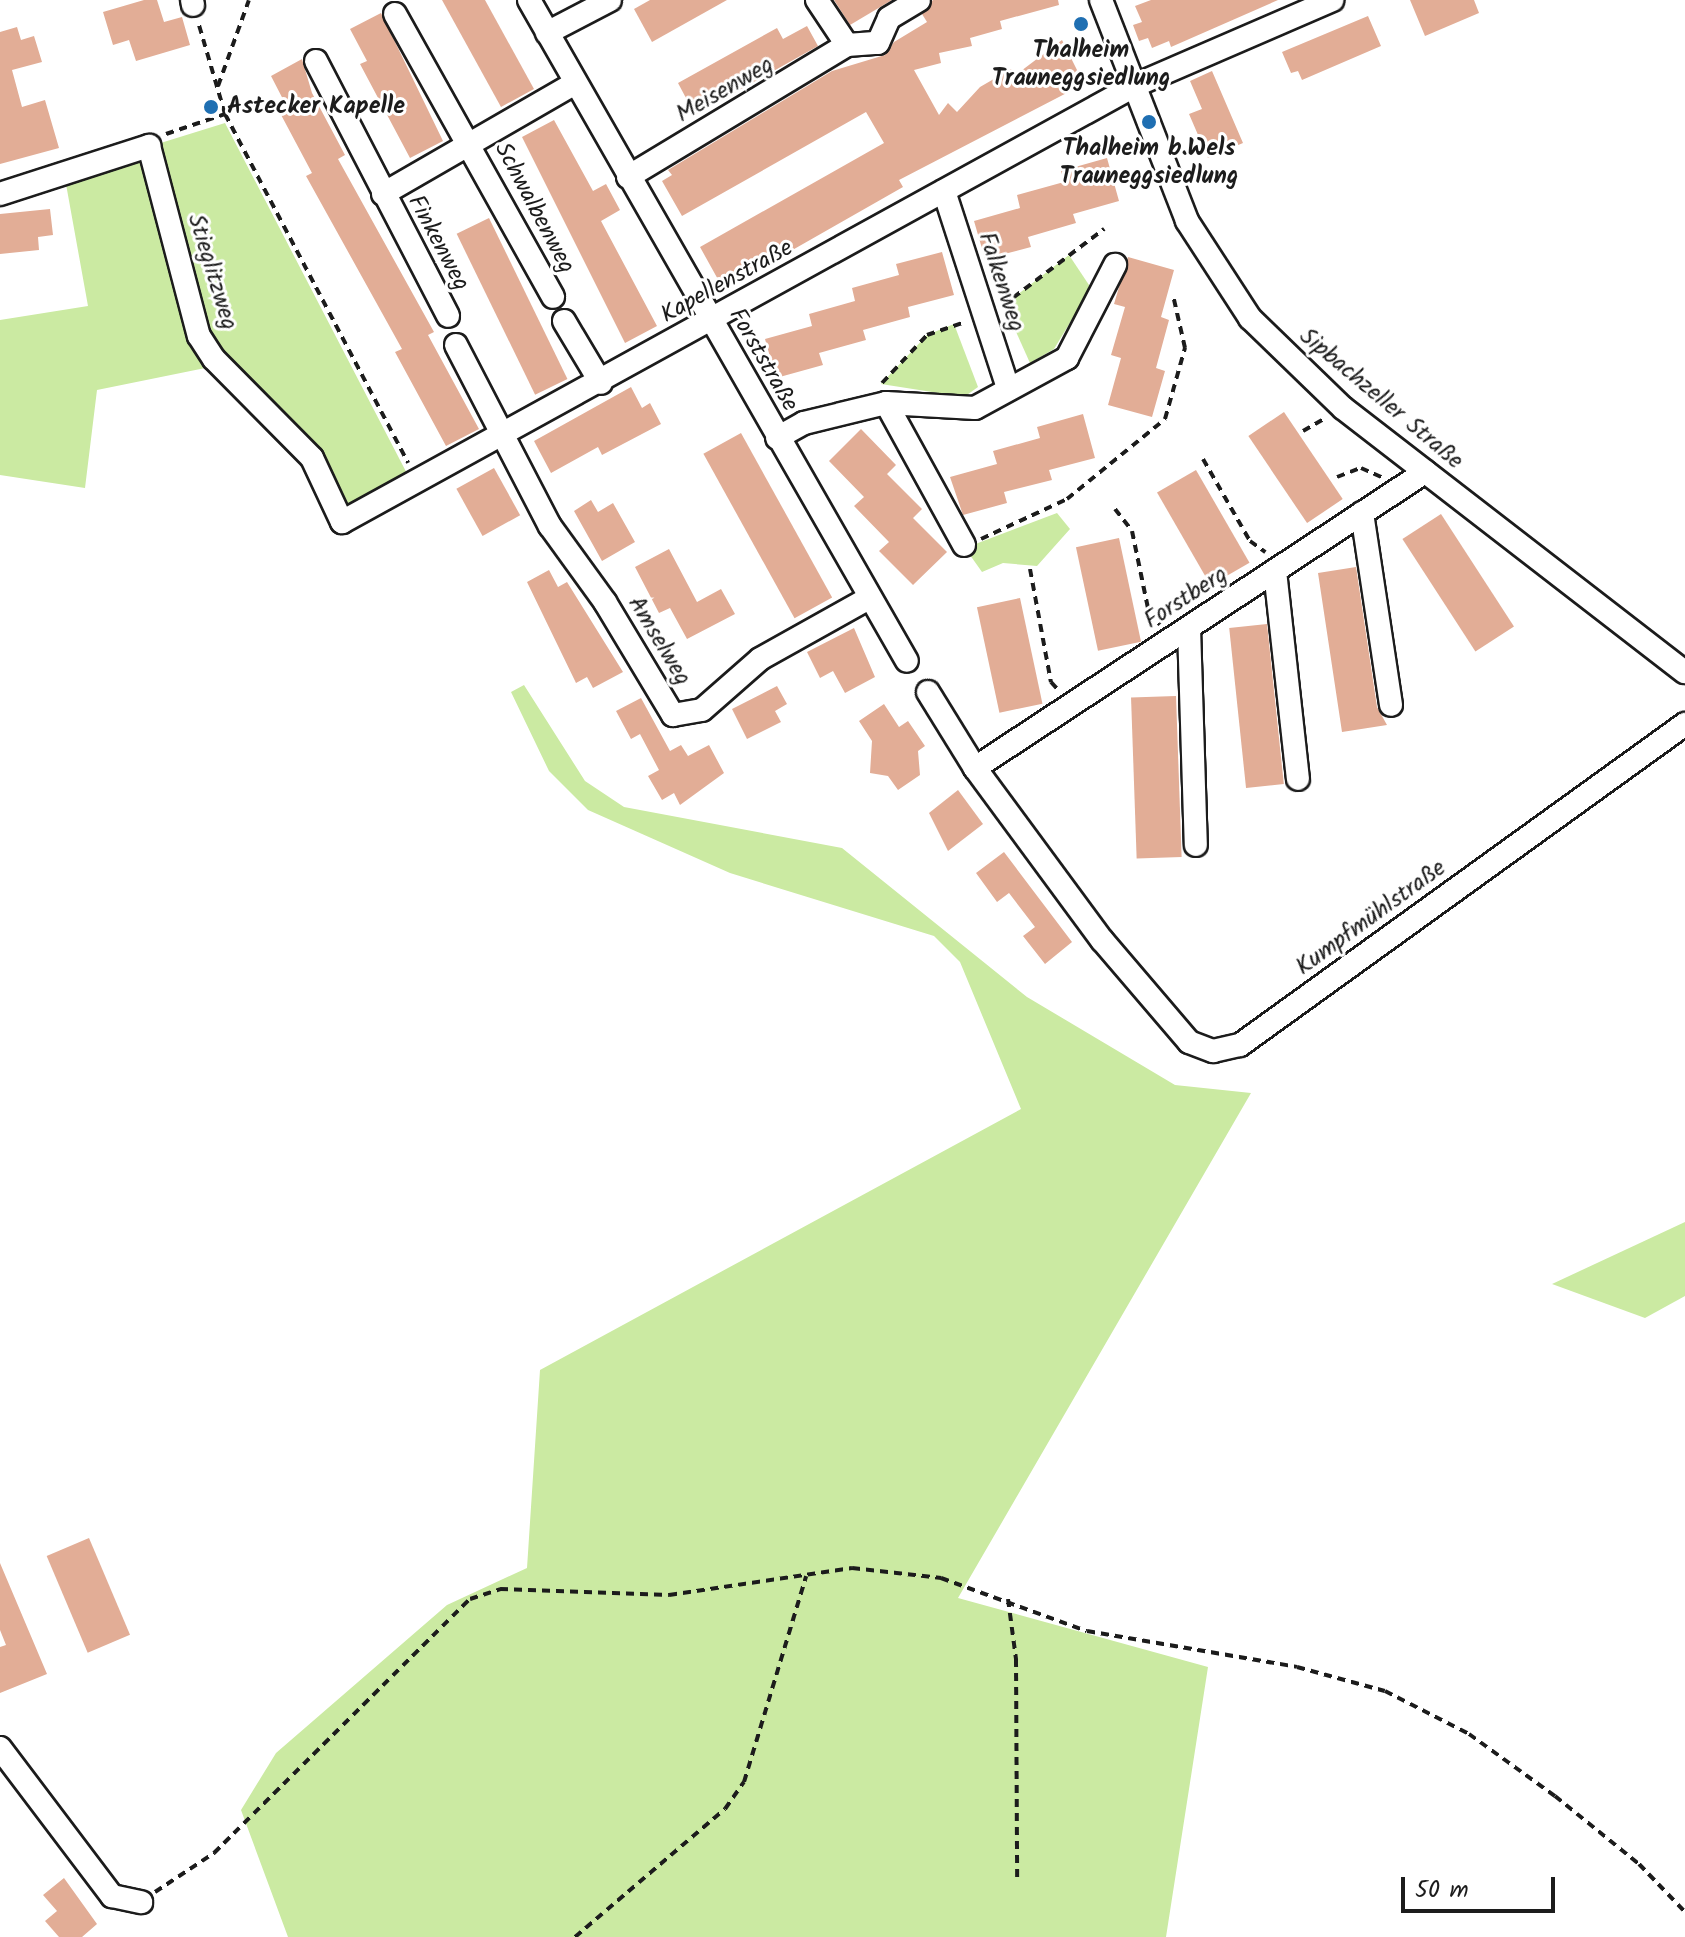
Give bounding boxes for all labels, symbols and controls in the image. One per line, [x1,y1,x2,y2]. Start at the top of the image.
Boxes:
marker: Thalheim Trauneggsiedlung [1072,15,1090,33]
place label: Thalheim Trauneggsiedlung [992,37,1170,93]
street label: Meisenweg [671,51,779,129]
place label: Astecker Kapelle [227,93,405,121]
marker: Astecker Kapelle [202,98,220,116]
marker: Thalheim b.Wels Trauneggsiedlung [1140,113,1158,131]
place label: Thalheim b.Wels Trauneggsiedlung [1060,135,1238,191]
street label: Schwalbenweg [487,138,581,278]
street label: Finkenweg [401,190,475,296]
street label: Stieglitzweg [181,211,243,333]
street label: Falkenweg [971,229,1031,335]
street label: Kapellenstraße [656,234,798,330]
street label: Forststraße [722,303,804,417]
street label: Sipbachzeller Straße [1293,322,1469,476]
street label: Forstberg [1139,560,1233,636]
street label: Amselweg [621,591,697,691]
street label: Kumpfmühlstraße [1290,854,1452,982]
scale bar [1405,1861,1559,1911]
text: 50 m [1415,1871,1469,1910]

